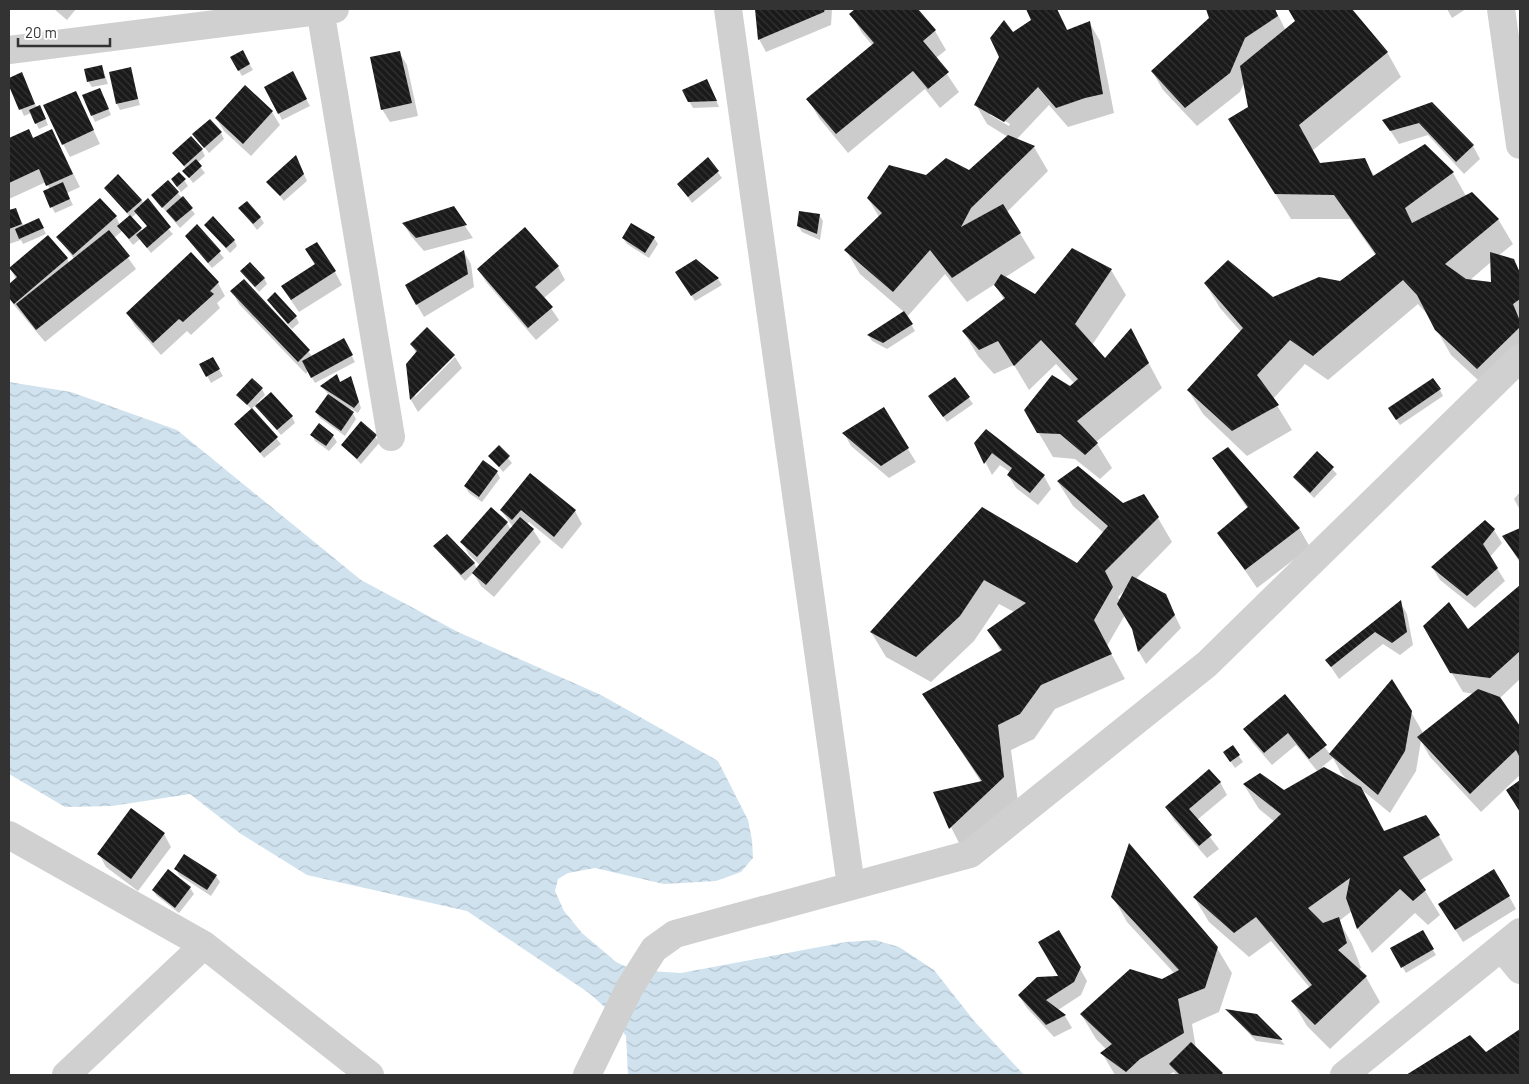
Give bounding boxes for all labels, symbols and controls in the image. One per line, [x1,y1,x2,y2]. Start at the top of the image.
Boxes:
scale bar [18,15,110,47]
text: 20 m [25,23,57,41]

